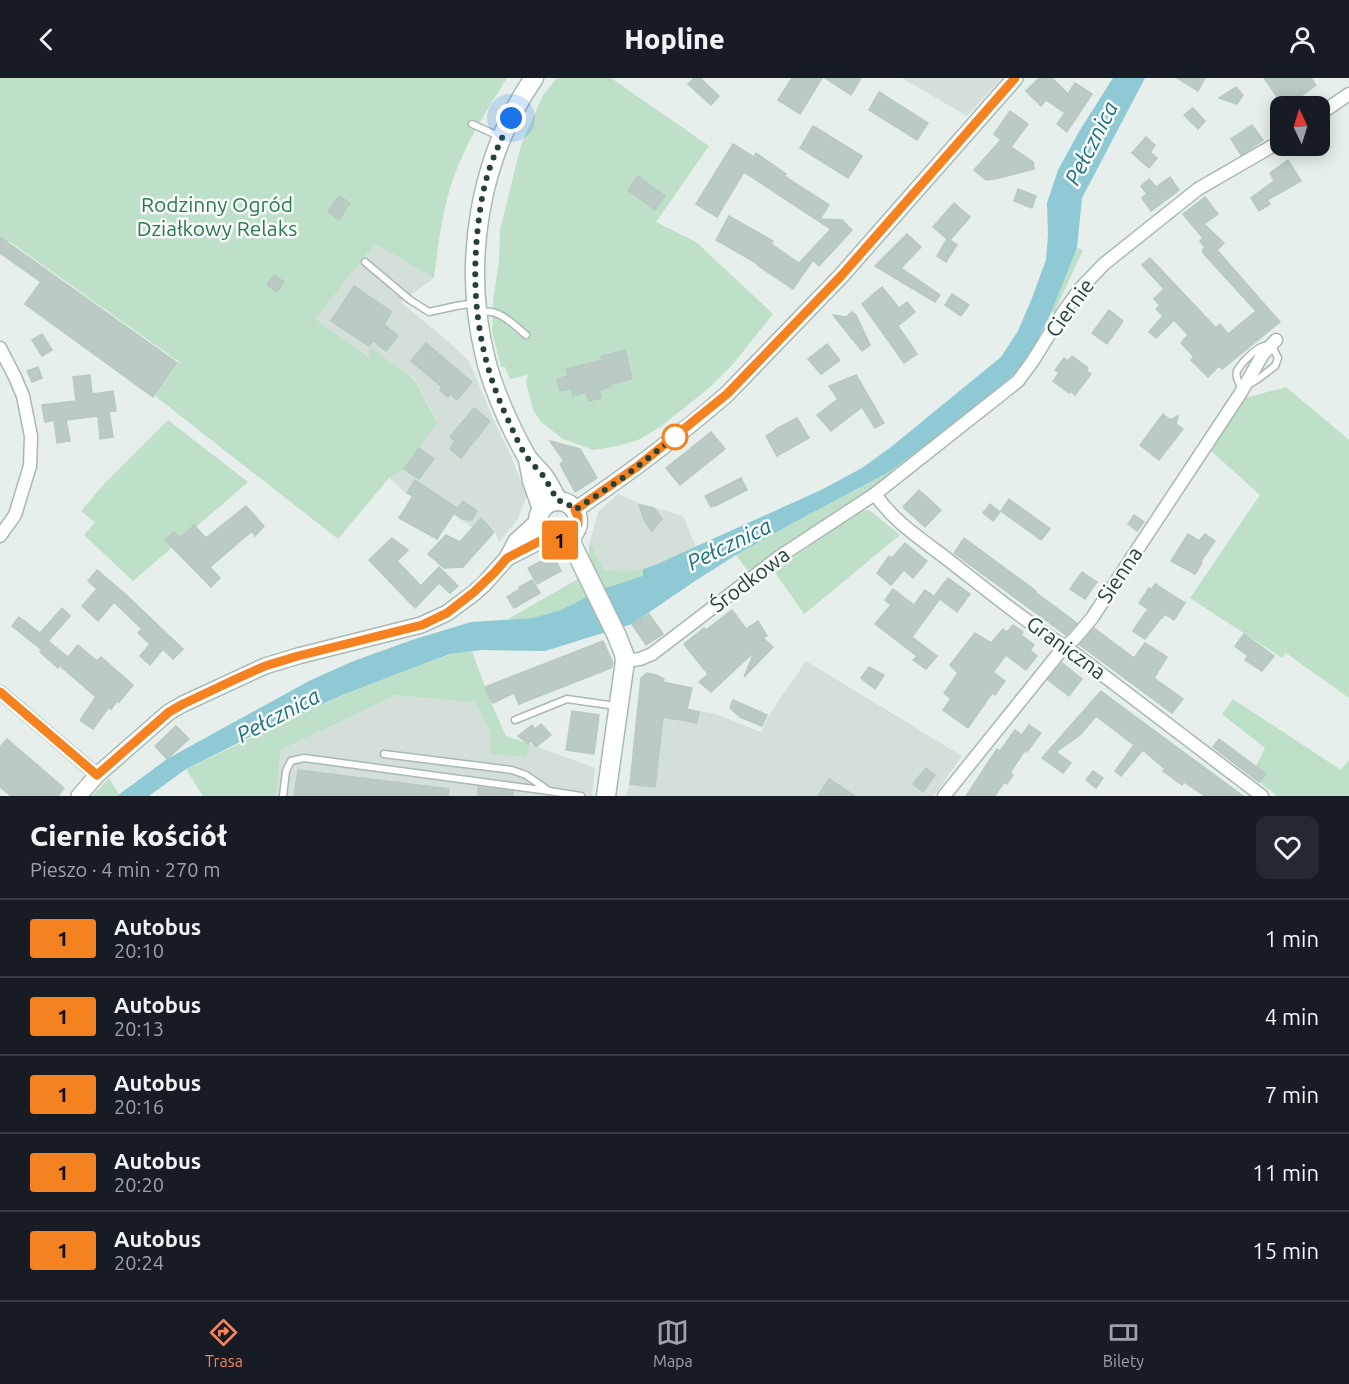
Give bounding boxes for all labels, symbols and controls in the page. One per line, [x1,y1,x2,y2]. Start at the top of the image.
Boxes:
icon: back [30,23,63,56]
icon: person [1286,23,1319,56]
text: Hopline [624,24,725,54]
north arrow [1270,96,1330,156]
map controls [1270,96,1330,156]
water label: Pełcznica [1059,97,1122,189]
your location [496,103,526,133]
park label: Rodzinny Ogród Działkowy Relaks [137,192,297,240]
street label: Ciernie [1040,274,1098,341]
unlabelled marker [662,424,688,450]
water label: Pełcznica [683,512,775,575]
line badge: 1 [540,520,580,560]
text: 1 [554,528,566,552]
street label: Środkowa [705,542,794,617]
street label: Sienna [1092,542,1147,607]
street label: Graniczna [1022,610,1111,684]
water label: Pełcznica [232,682,324,747]
button: heart [1256,816,1319,879]
text: Ciernie kościół [30,820,227,851]
text: Pieszo · 4 min · 270 m [30,858,220,881]
text: Autobus [114,914,201,939]
text: 1 [57,926,69,950]
text: 1 min [1265,926,1319,951]
text: 20:10 [114,939,164,962]
text: Autobus [114,992,201,1017]
text: 1 [57,1004,69,1028]
text: 4 min [1265,1004,1319,1029]
text: 20:13 [114,1017,164,1040]
text: Autobus [114,1070,201,1095]
text: 1 [57,1082,69,1106]
text: 7 min [1265,1082,1319,1107]
text: 20:16 [114,1095,164,1118]
text: Autobus [114,1148,201,1173]
text: 1 [57,1160,69,1184]
text: 11 min [1252,1160,1319,1185]
text: 20:20 [114,1173,164,1196]
text: Autobus [114,1226,201,1251]
text: 1 [57,1238,69,1262]
text: 15 min [1252,1238,1319,1263]
text: 20:24 [114,1251,164,1274]
tab: Trasa [205,1316,243,1370]
tab: Mapa [653,1316,693,1370]
tab: Bilety [1103,1316,1144,1370]

